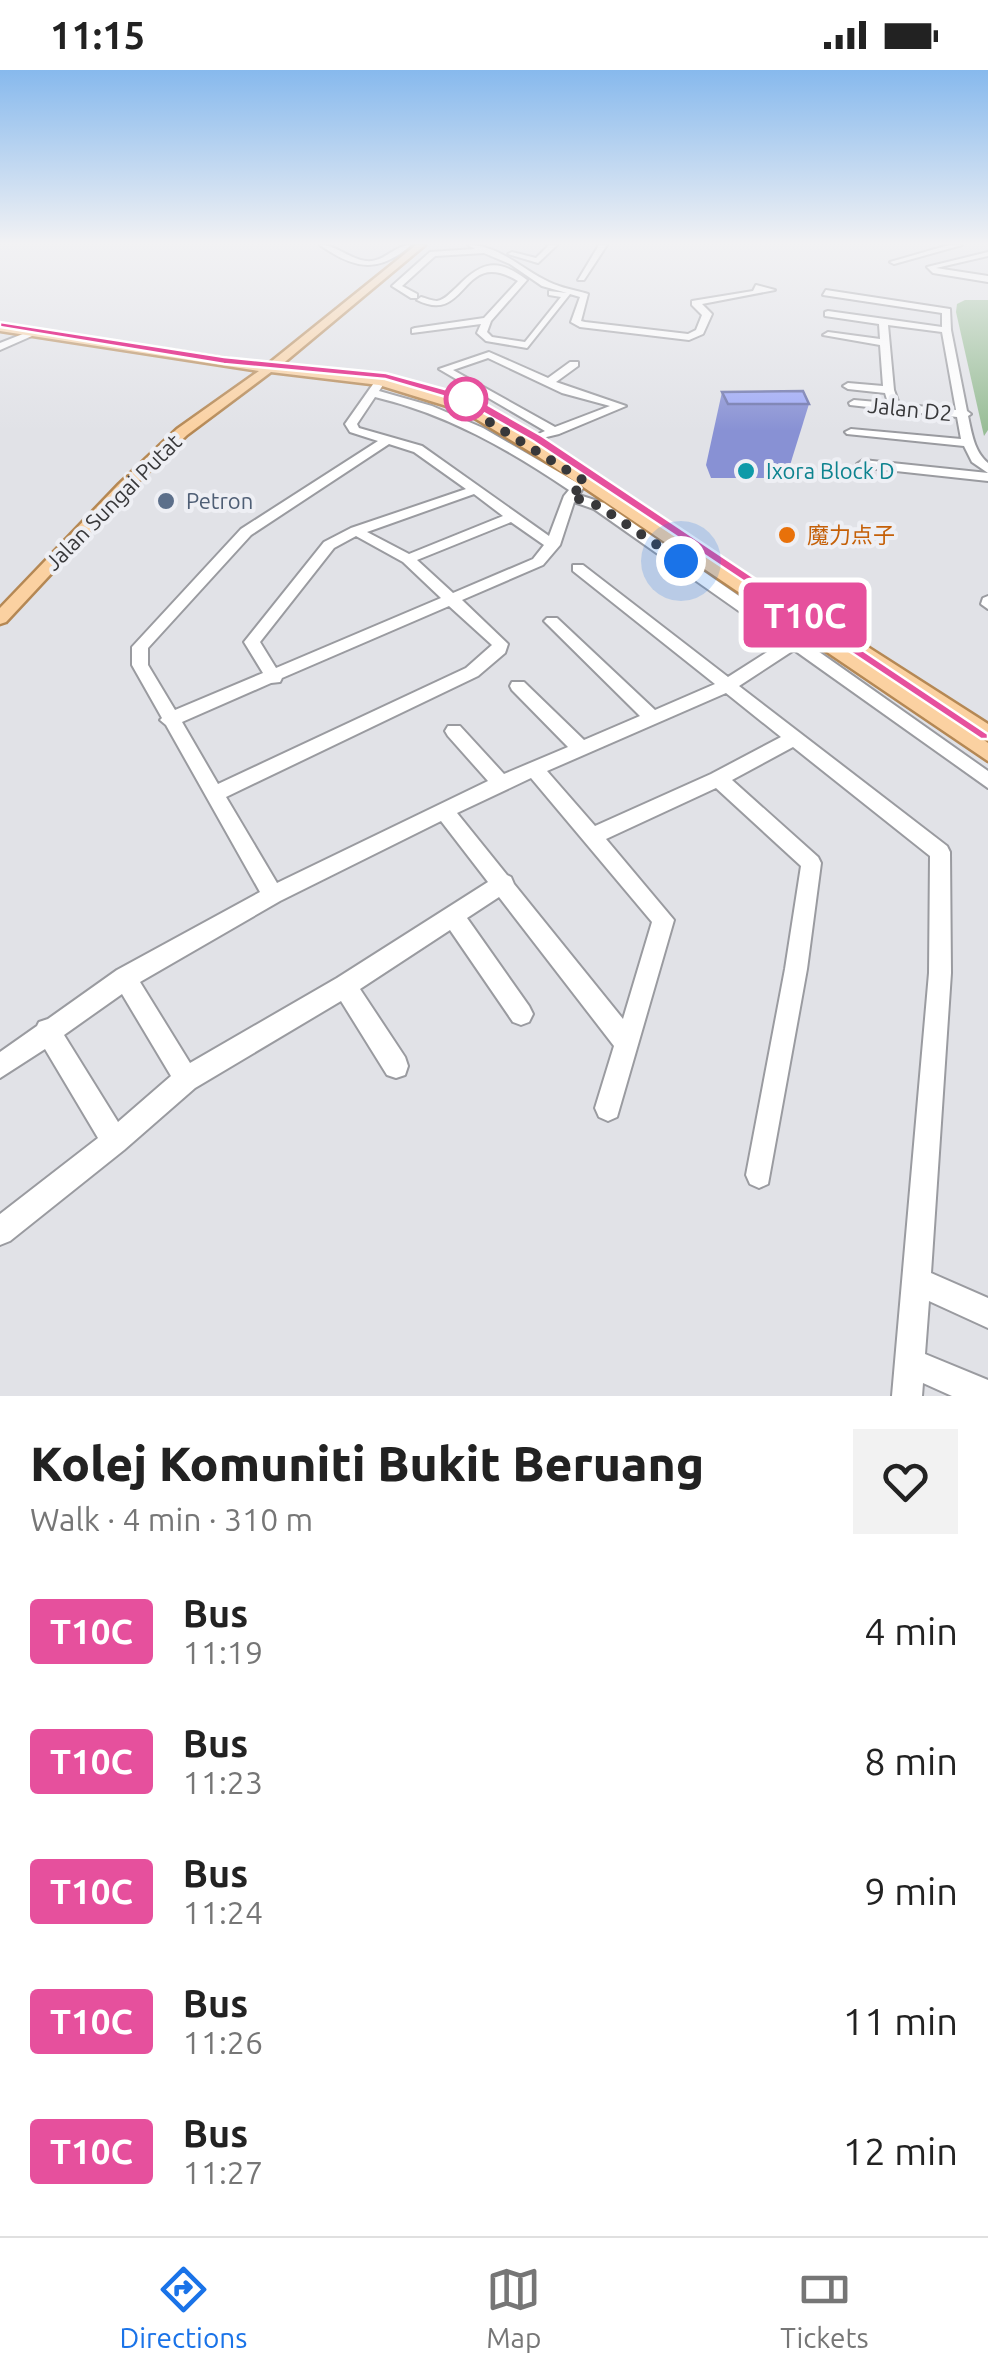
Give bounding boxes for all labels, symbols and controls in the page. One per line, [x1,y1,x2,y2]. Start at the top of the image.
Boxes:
text: 11:15 [50,14,145,56]
unlabelled marker [445,378,487,420]
street label: Jalan D2 [867,392,954,425]
street label: Jalan Sungai Putat [39,428,186,575]
place label: Ixora Block D [766,458,895,483]
marker: Ixora Block D [735,460,757,482]
place label: Petron [186,488,253,513]
marker: Petron [155,490,177,512]
place label: 魔力点子 [807,522,895,547]
marker: 魔力点子 [776,524,798,546]
your location [656,536,706,586]
line badge: T10C [735,582,875,648]
text: T10C [764,595,846,635]
button: heart [853,1429,958,1534]
text: Kolej Komuniti Bukit Beruang [30,1436,704,1490]
text: Walk · 4 min · 310 m [30,1501,313,1537]
text: Bus [183,1592,248,1634]
text: 4 min [864,1610,958,1652]
text: T10C [50,1611,133,1651]
text: 11:19 [183,1634,263,1670]
text: Bus [183,1722,248,1764]
text: 8 min [864,1740,958,1782]
text: T10C [50,1741,133,1781]
text: 11:23 [183,1764,263,1800]
text: Bus [183,1852,248,1894]
text: 9 min [864,1870,958,1912]
text: T10C [50,1871,133,1911]
text: 11:24 [183,1894,263,1930]
text: Bus [183,1982,248,2024]
text: 11 min [843,2000,958,2042]
text: T10C [50,2001,133,2041]
text: 11:26 [183,2024,263,2060]
text: Bus [183,2112,248,2154]
text: 12 min [843,2130,958,2172]
text: T10C [50,2131,133,2171]
text: 11:27 [183,2154,263,2190]
tab: Directions [119,2262,247,2353]
tab: Map [486,2262,541,2353]
tab: Tickets [780,2262,869,2353]

